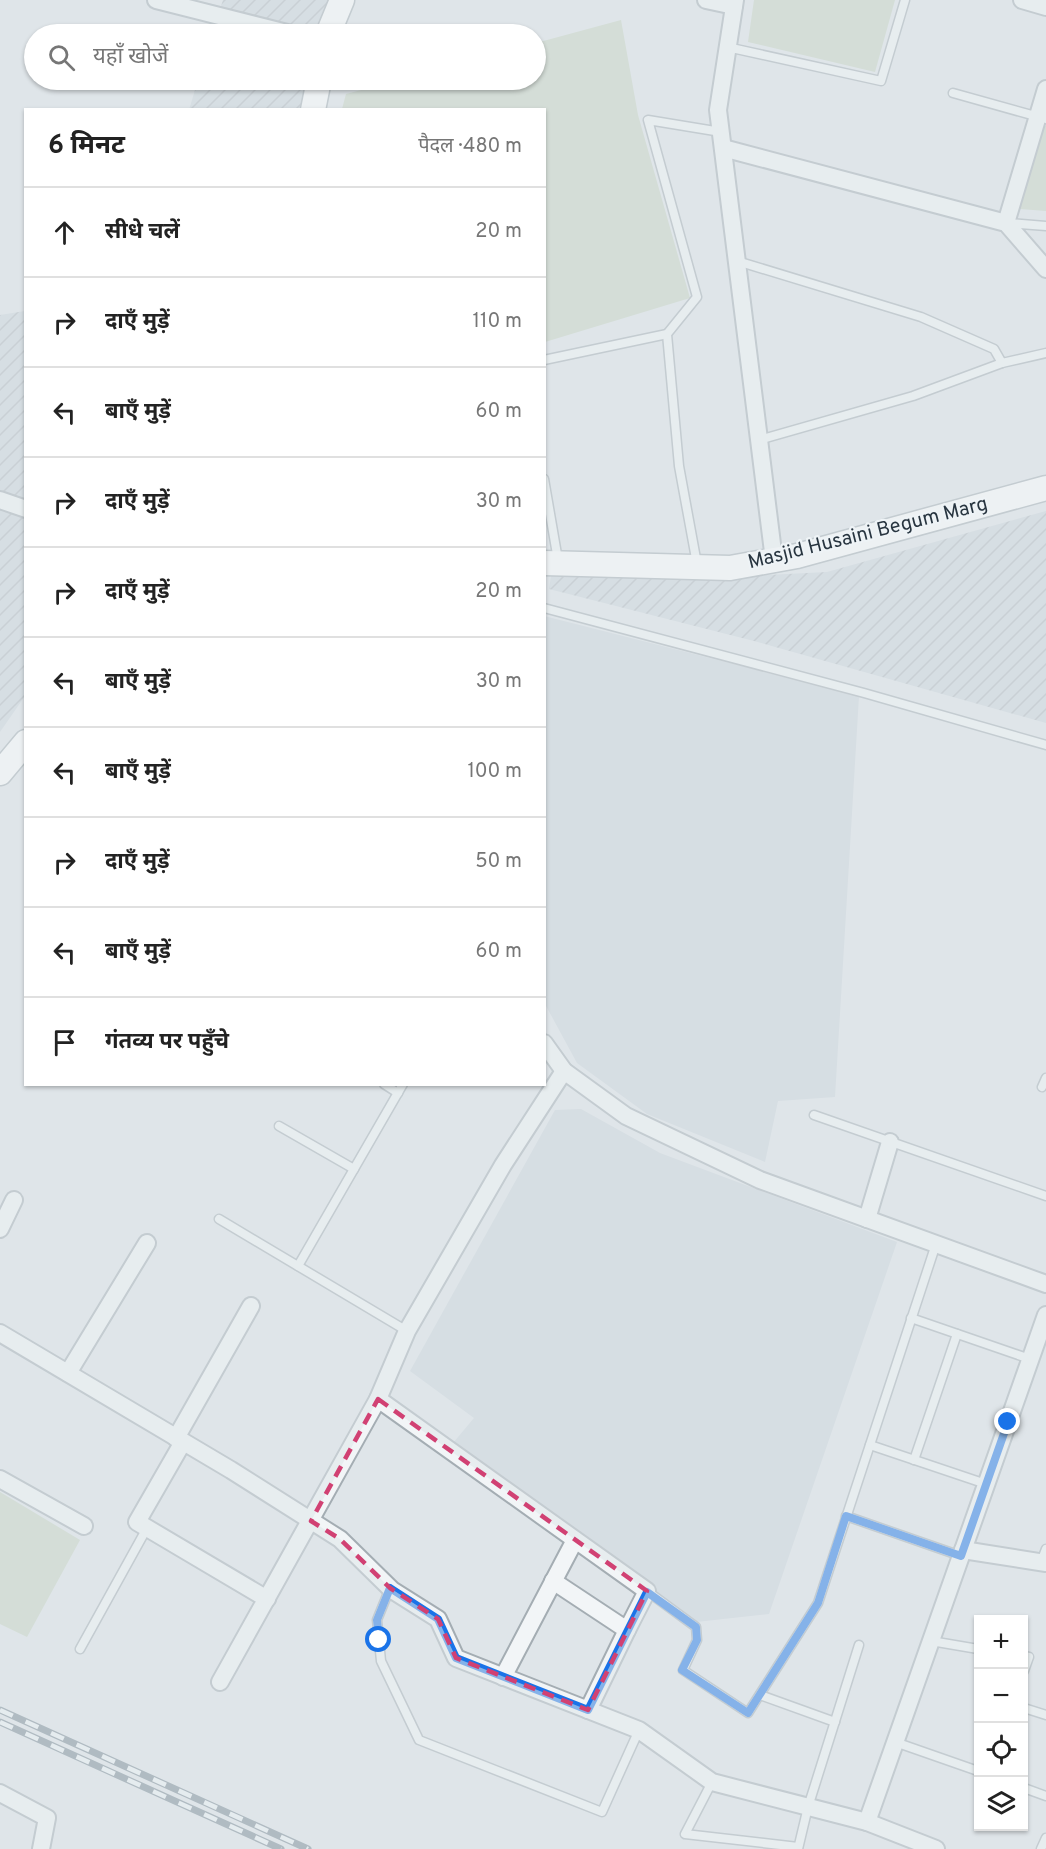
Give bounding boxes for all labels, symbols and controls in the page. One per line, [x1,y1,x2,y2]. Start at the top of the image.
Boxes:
search box [24,24,546,90]
icon: search [45,41,78,74]
text: यहाँ खोजें [93,44,168,71]
text: 6 मिनट [48,130,125,163]
text: पैदल · 480 m [418,134,522,160]
icon: ahead [48,216,81,249]
text: सीधे चलें [105,219,180,246]
text: 20 m [475,219,522,245]
icon: right [48,306,81,339]
text: दाएँ मुड़ें [105,309,170,336]
text: 110 m [473,309,522,335]
icon: left [48,396,81,429]
text: बाएँ मुड़ें [105,399,171,426]
text: 60 m [476,399,522,425]
icon: right [48,486,81,519]
text: दाएँ मुड़ें [105,489,170,516]
text: 30 m [476,489,522,515]
street label: Masjid Husaini Begum Marg [745,492,991,576]
icon: right [48,576,81,609]
text: दाएँ मुड़ें [105,579,170,606]
text: 20 m [475,579,522,605]
icon: left [48,666,81,699]
text: बाएँ मुड़ें [105,669,171,696]
text: 30 m [476,669,522,695]
icon: left [48,756,81,789]
text: बाएँ मुड़ें [105,759,171,786]
text: 100 m [467,759,522,785]
icon: right [48,846,81,879]
text: दाएँ मुड़ें [105,849,170,876]
text: 50 m [475,849,522,875]
icon: left [48,936,81,969]
text: बाएँ मुड़ें [105,939,171,966]
text: 60 m [476,939,522,965]
icon: arrive [48,1026,81,1059]
text: गंतव्य पर पहुँचे [105,1029,229,1056]
route end [994,1408,1020,1434]
map controls [974,1615,1028,1831]
button: + [974,1615,1028,1669]
route start [365,1626,391,1652]
button: − [974,1669,1028,1723]
button: locate [974,1723,1028,1777]
button: layers [974,1777,1028,1831]

